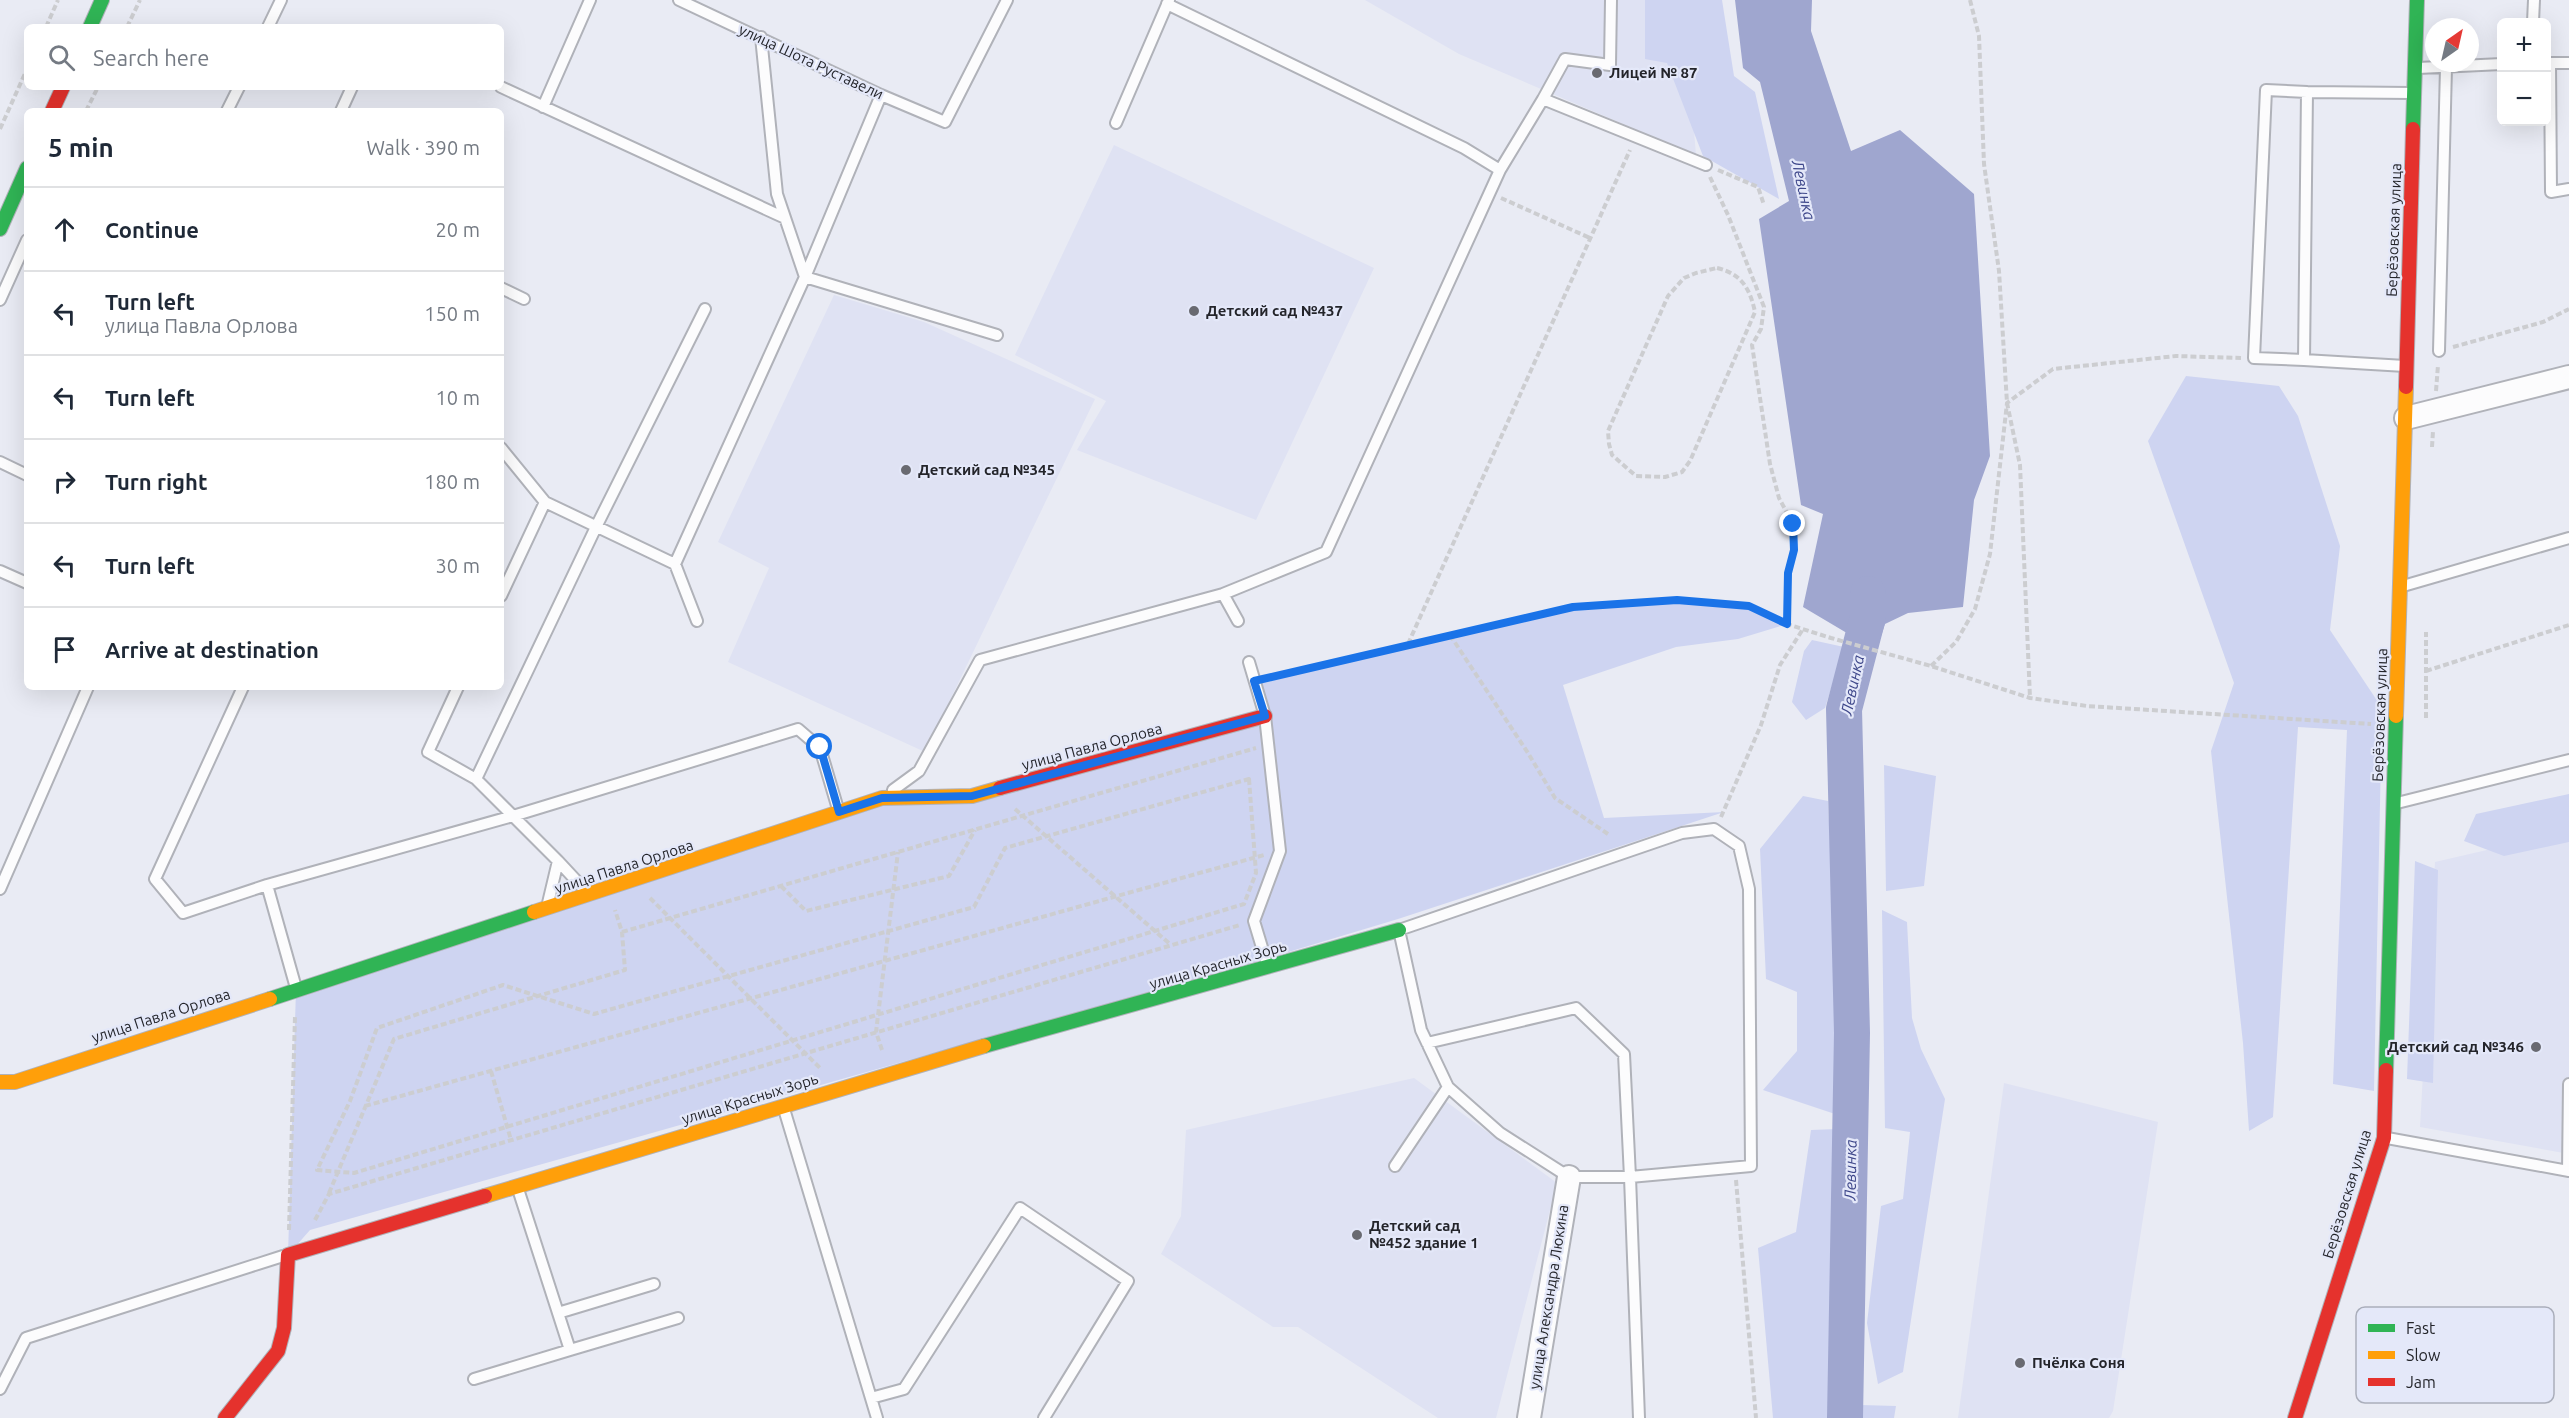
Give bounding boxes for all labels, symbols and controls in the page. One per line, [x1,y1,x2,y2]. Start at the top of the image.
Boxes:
north arrow [2425,18,2479,72]
map controls [2497,18,2551,126]
button: + [2497,18,2551,72]
street label: улица Шота Руставели [736,21,886,103]
search box [24,24,504,90]
icon: search [45,41,78,74]
text: Search here [93,45,209,70]
place label: Лицей № 87 [1609,64,1698,81]
marker: Лицей № 87 [1590,66,1604,80]
button: − [2497,72,2551,126]
text: 5 min [48,133,114,162]
text: Walk · 390 m [367,136,480,159]
water label: Левинка [1789,157,1819,222]
street label: Берёзовская улица [2383,163,2404,297]
icon: ahead [48,213,81,246]
text: Continue [105,217,199,242]
text: 20 m [436,218,480,241]
text: Turn left [105,289,195,314]
icon: left [48,297,81,330]
text: 150 m [424,302,480,325]
place label: Детский сад №437 [1206,302,1343,319]
marker: Детский сад №437 [1187,304,1201,318]
text: улица Павла Орлова [105,314,298,337]
icon: left [48,381,81,414]
text: Turn left [105,385,195,410]
text: 10 m [436,386,480,409]
place label: Детский сад №345 [918,461,1055,478]
marker: Детский сад №345 [899,463,913,477]
icon: right [48,465,81,498]
text: Turn right [105,469,207,494]
text: 180 m [424,470,480,493]
route end [1779,510,1805,536]
icon: left [48,549,81,582]
text: Turn left [105,553,195,578]
text: 30 m [436,554,480,577]
icon: arrive [48,633,81,666]
text: Arrive at destination [105,637,319,662]
street label: Берёзовская улица [2369,648,2390,782]
water label: Левинка [1837,653,1867,718]
street label: улица Павла Орлова [1020,720,1164,773]
route start [806,733,832,759]
street label: улица Павла Орлова [552,836,695,897]
street label: улица Красных Зорь [1147,937,1289,992]
street label: улица Павла Орлова [89,985,232,1046]
place label: Детский сад №346 [2387,1038,2524,1055]
marker: Детский сад №346 [2529,1040,2543,1054]
street label: улица Красных Зорь [680,1070,820,1127]
street label: Берёзовская улица [2319,1127,2374,1260]
water label: Левинка [1840,1139,1860,1202]
street label: улица Александра Люкина [1526,1203,1572,1390]
place label: Детский сад №452 здание 1 [1369,1217,1479,1251]
marker: Детский сад №452 здание 1 [1350,1228,1364,1242]
legend [2356,1307,2554,1403]
text: Fast [2406,1319,2436,1337]
text: Slow [2406,1346,2441,1364]
place label: Пчёлка Соня [2032,1354,2125,1371]
marker: Пчёлка Соня [2013,1356,2027,1370]
text: Jam [2406,1373,2436,1391]

